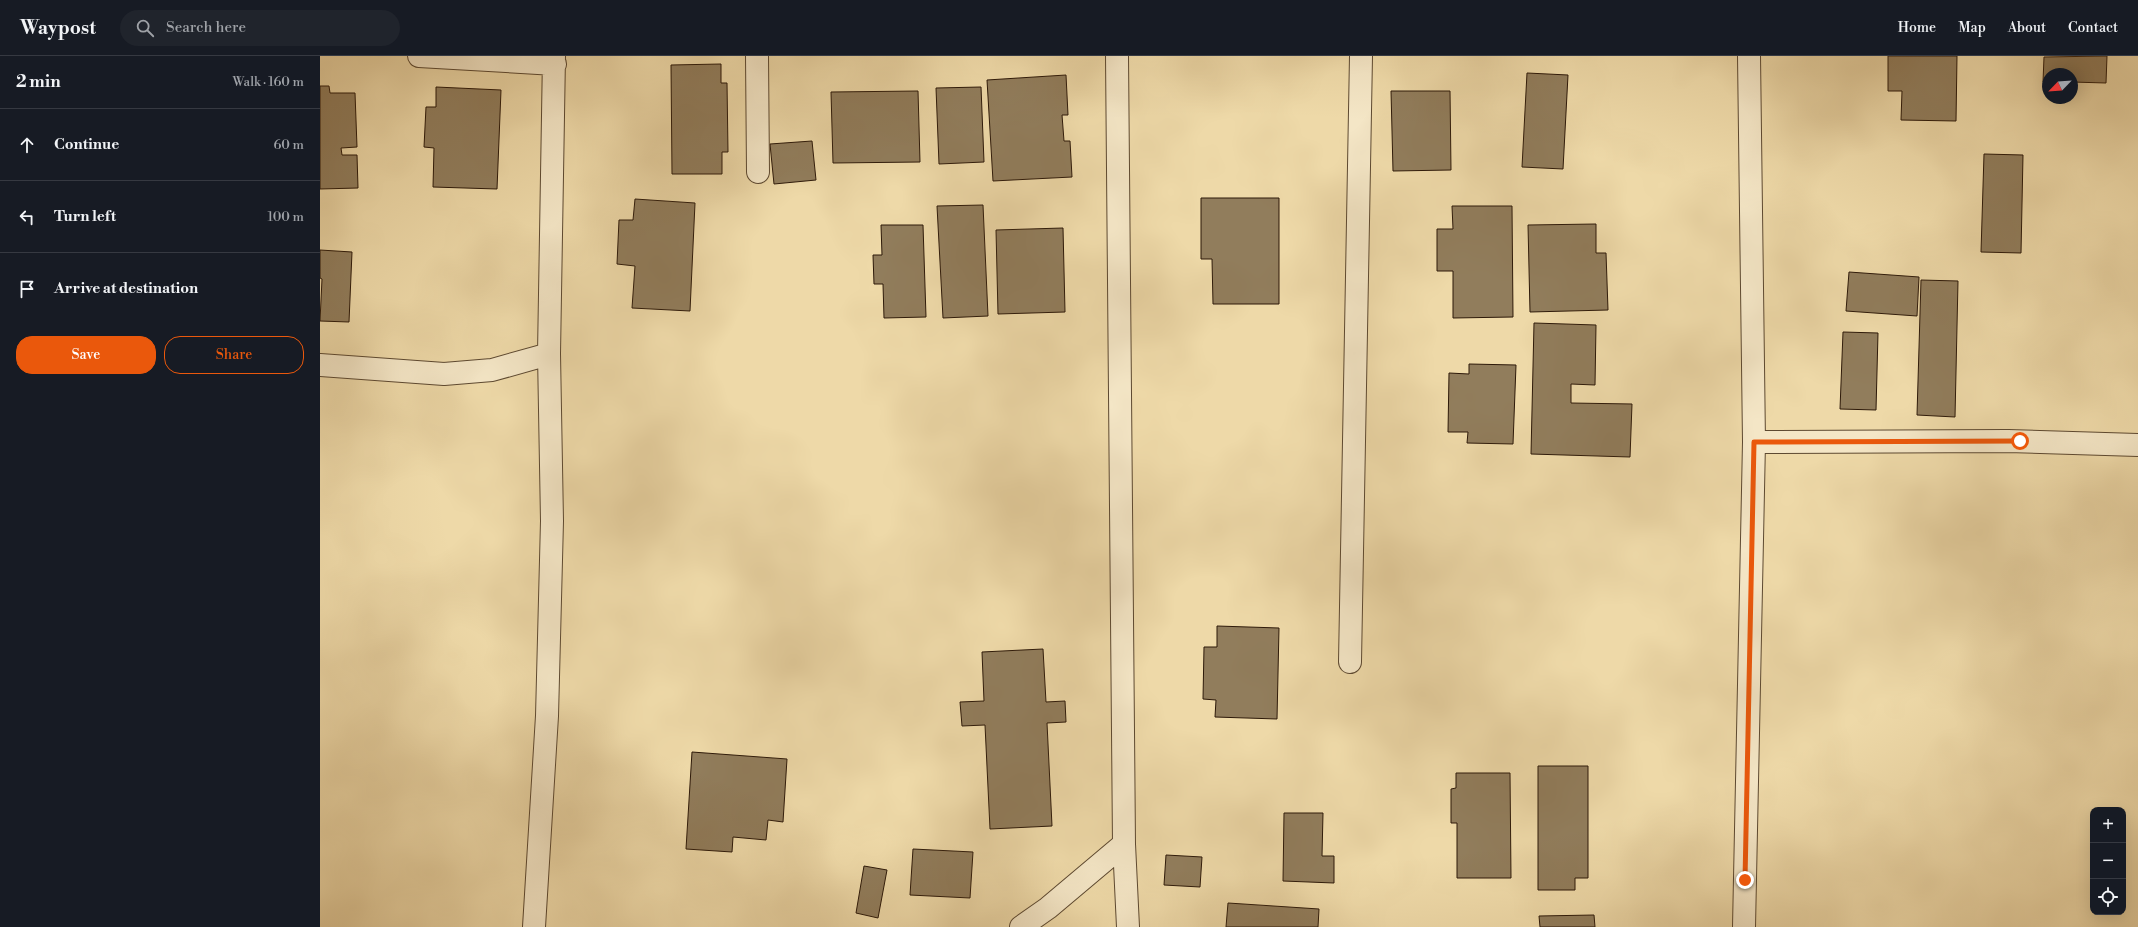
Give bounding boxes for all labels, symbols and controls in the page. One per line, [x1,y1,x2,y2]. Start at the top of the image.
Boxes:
search box [120,10,400,46]
text: Waypost [20,16,96,40]
icon: search [134,17,156,39]
text: Search here [166,18,246,37]
text: Home [1898,19,1936,37]
text: Map [1958,19,1986,37]
text: About [2008,19,2046,37]
text: Contact [2068,19,2118,37]
north arrow [2042,68,2078,104]
text: 2 min [16,71,61,93]
text: Walk · 160 m [233,74,304,90]
icon: ahead [16,134,38,156]
text: Continue [54,135,119,154]
text: 60 m [273,137,304,153]
icon: left [16,206,38,228]
text: Turn left [54,207,116,226]
text: 100 m [268,209,304,225]
icon: arrive [16,278,38,300]
text: Arrive at destination [54,279,198,298]
button: Save [16,336,156,374]
button: Share [164,336,304,374]
route start [2011,432,2029,450]
map controls [2090,807,2126,915]
button: + [2090,807,2126,843]
button: − [2090,843,2126,879]
route end [1736,871,1754,889]
button: locate [2090,879,2126,915]

